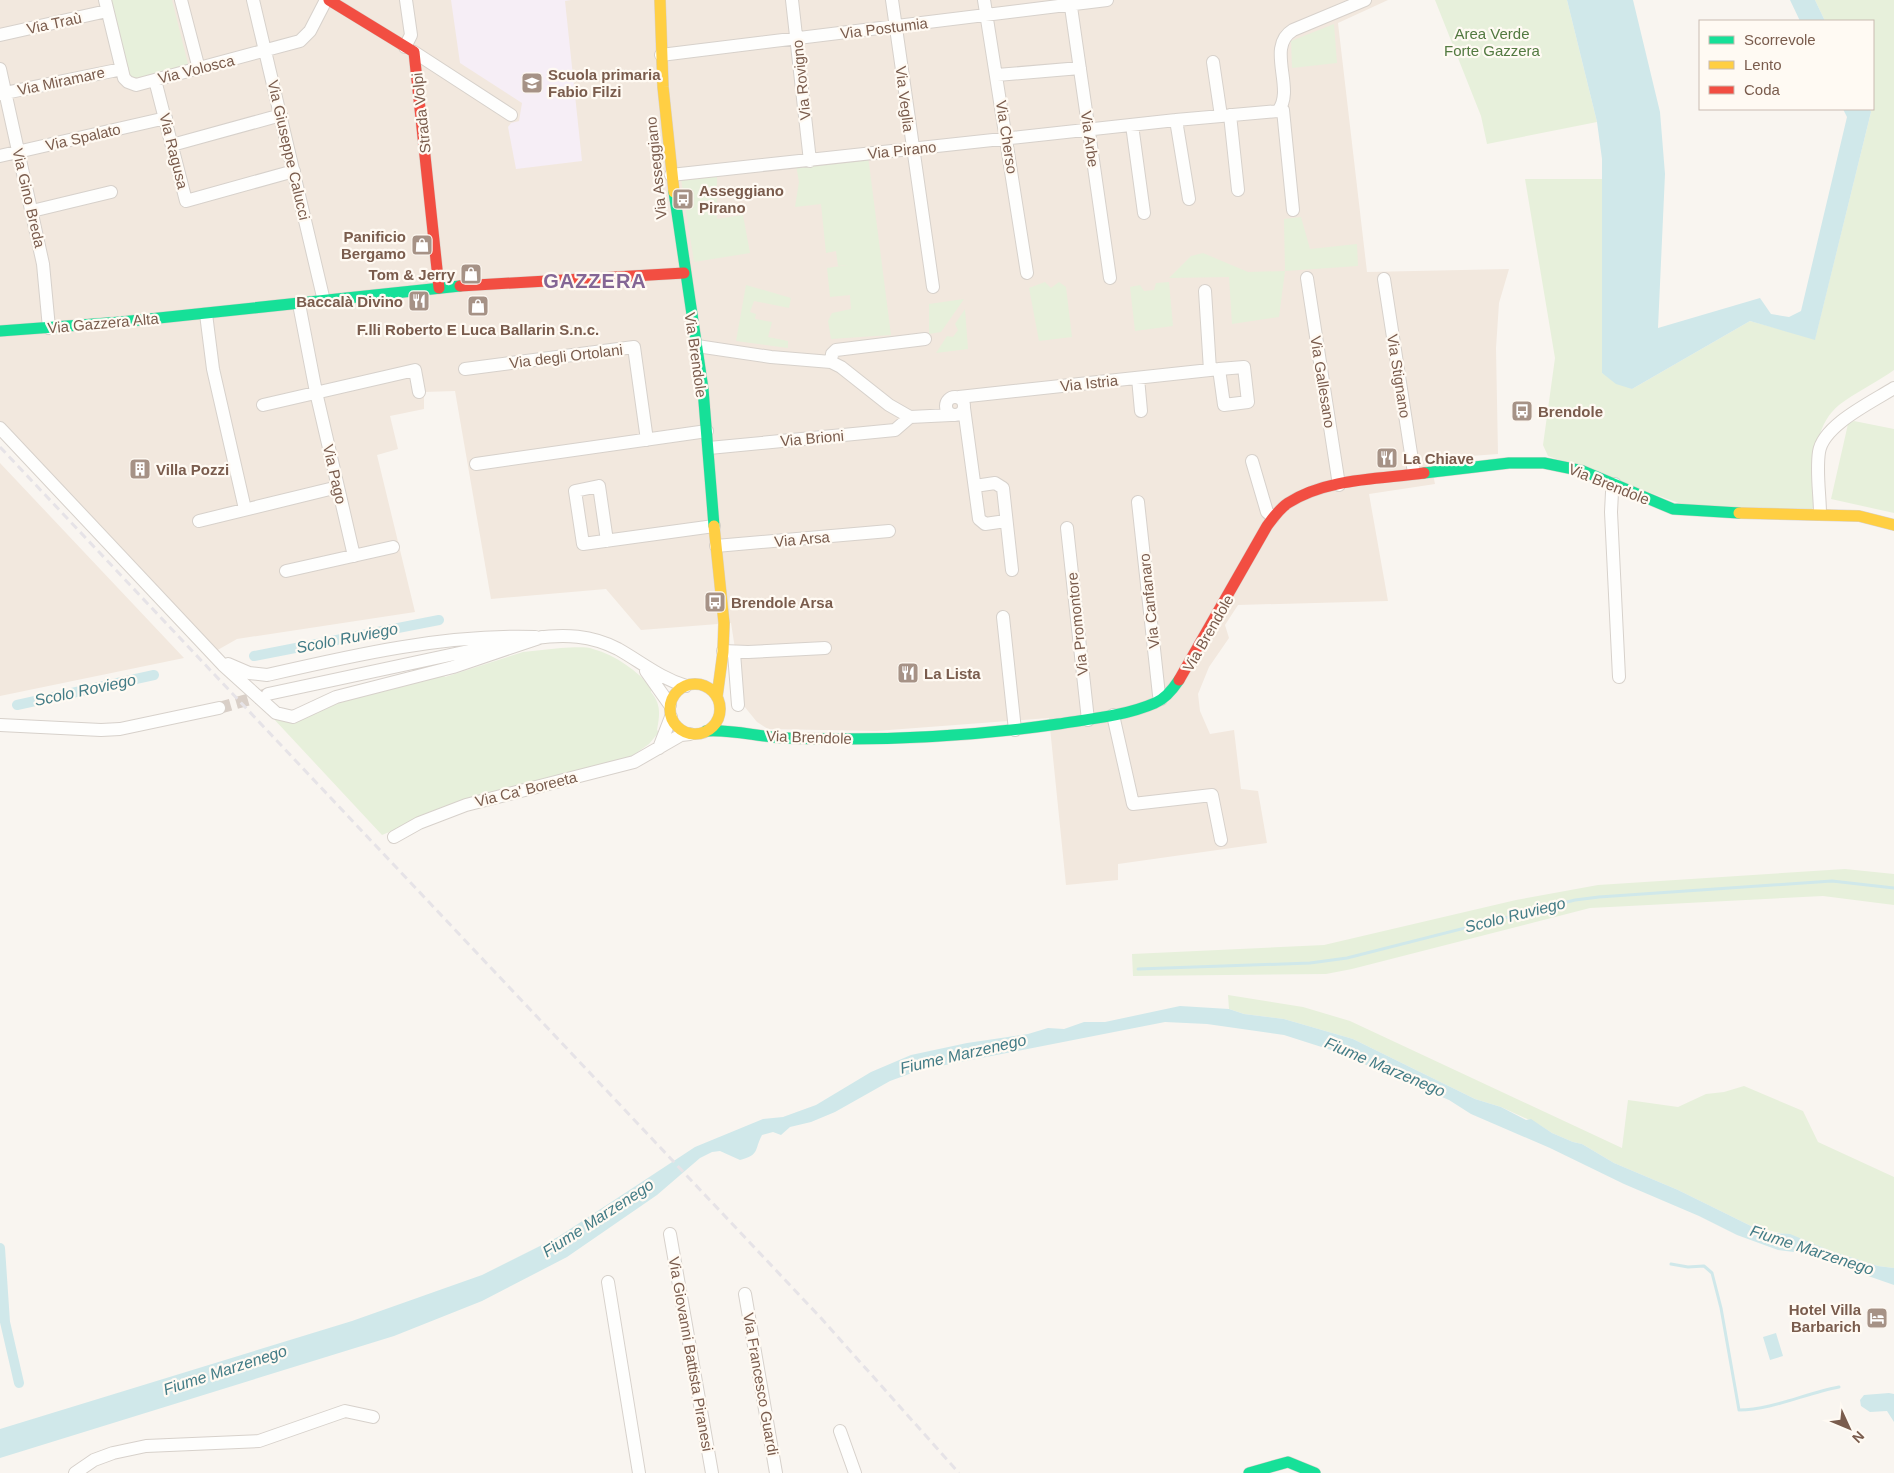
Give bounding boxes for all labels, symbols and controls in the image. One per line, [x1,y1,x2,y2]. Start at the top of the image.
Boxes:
street label: Via Traù [25,9,83,37]
street label: Via Postumia [839,14,929,42]
legend [1699,20,1874,110]
park label: Area Verde Forte Gazzera [1444,25,1541,59]
text: Scorrevole [1744,31,1816,48]
street label: Via Rovigno [788,39,814,121]
street label: Via Volosca [156,51,237,87]
text: Lento [1744,56,1782,73]
street label: Via Miramare [16,63,106,99]
street label: Via Veglia [893,65,918,134]
place label: Scuola primaria Fabio Filzi [548,66,661,100]
school or university icon: Scuola primaria Fabio Filzi [520,71,544,95]
street label: Strada Volpi [408,72,434,154]
street label: Via Giuseppe Calucci [265,78,313,222]
text: Coda [1744,81,1781,98]
street label: Via Cherso [993,99,1021,175]
street label: Via Arbe [1078,110,1102,168]
street label: Via Ragusa [156,111,192,191]
street label: Via Asseggiano [642,116,670,220]
street label: Via Spalato [44,120,122,154]
street label: Via Pirano [867,138,937,162]
street label: Via Gino Breda [9,147,49,250]
place label: Asseggiano Pirano [699,182,784,216]
bus stop icon: Asseggiano Pirano [671,187,695,211]
place label: Panificio Bergamo [341,228,406,262]
shop icon: Panificio Bergamo [410,233,434,257]
shop icon: Tom & Jerry [459,262,483,286]
place label: Tom & Jerry [369,266,456,283]
district label: GAZZERA [543,270,647,292]
restaurant icon: Baccalà Divino [407,289,431,313]
place label: Baccalà Divino [296,293,403,310]
shop icon: F.lli Roberto E Luca Ballarin S.n.c. [466,294,490,318]
street label: Via Gazzera Alta [47,310,160,336]
street label: Via Brendole [682,311,710,399]
place label: F.lli Roberto E Luca Ballarin S.n.c. [357,321,599,338]
street label: Via Stignano [1384,333,1414,419]
street label: Via Gallesano [1307,335,1339,429]
street label: Via degli Ortolani [508,341,624,371]
street label: Via Istria [1059,371,1119,394]
bus stop icon: Brendole [1510,399,1534,423]
place label: Brendole [1538,403,1603,420]
street label: Via Brioni [779,427,845,449]
street label: Via Pago [320,443,350,505]
restaurant icon: La Chiave [1375,446,1399,470]
place label: La Chiave [1403,450,1474,467]
building icon: Villa Pozzi [128,457,152,481]
street label: Via Brendole [1566,460,1652,508]
place label: Villa Pozzi [156,461,229,478]
street label: Via Arsa [774,528,831,550]
street label: Via Canfanaro [1136,553,1162,649]
street label: Via Promontore [1063,571,1091,677]
bus stop icon: Brendole Arsa [703,590,727,614]
street label: Via Brendole [1179,592,1237,674]
place label: Brendole Arsa [731,594,834,611]
water label: Scolo Ruviego [295,620,399,656]
restaurant icon: La Lista [896,661,920,685]
place label: La Lista [924,665,981,682]
water label: Scolo Roviego [33,671,137,709]
street label: Via Brendole [766,727,852,747]
street label: Via Ca' Boreeta [473,768,579,810]
water label: Scolo Ruviego [1463,894,1567,936]
water label: Fiume Marzenego [898,1031,1028,1077]
water label: Fiume Marzenego [1322,1034,1448,1100]
water label: Fiume Marzenego [539,1176,657,1260]
water label: Fiume Marzenego [1748,1222,1876,1278]
street label: Via Giovanni Battista Piranesi [665,1255,717,1453]
place label: Hotel Villa Barbarich [1789,1301,1862,1335]
hotel icon: Hotel Villa Barbarich [1865,1306,1889,1330]
street label: Via Francesco Guardi [740,1311,782,1457]
water label: Fiume Marzenego [161,1342,289,1398]
north arrow [1824,1403,1874,1453]
text: N [1849,1428,1868,1446]

